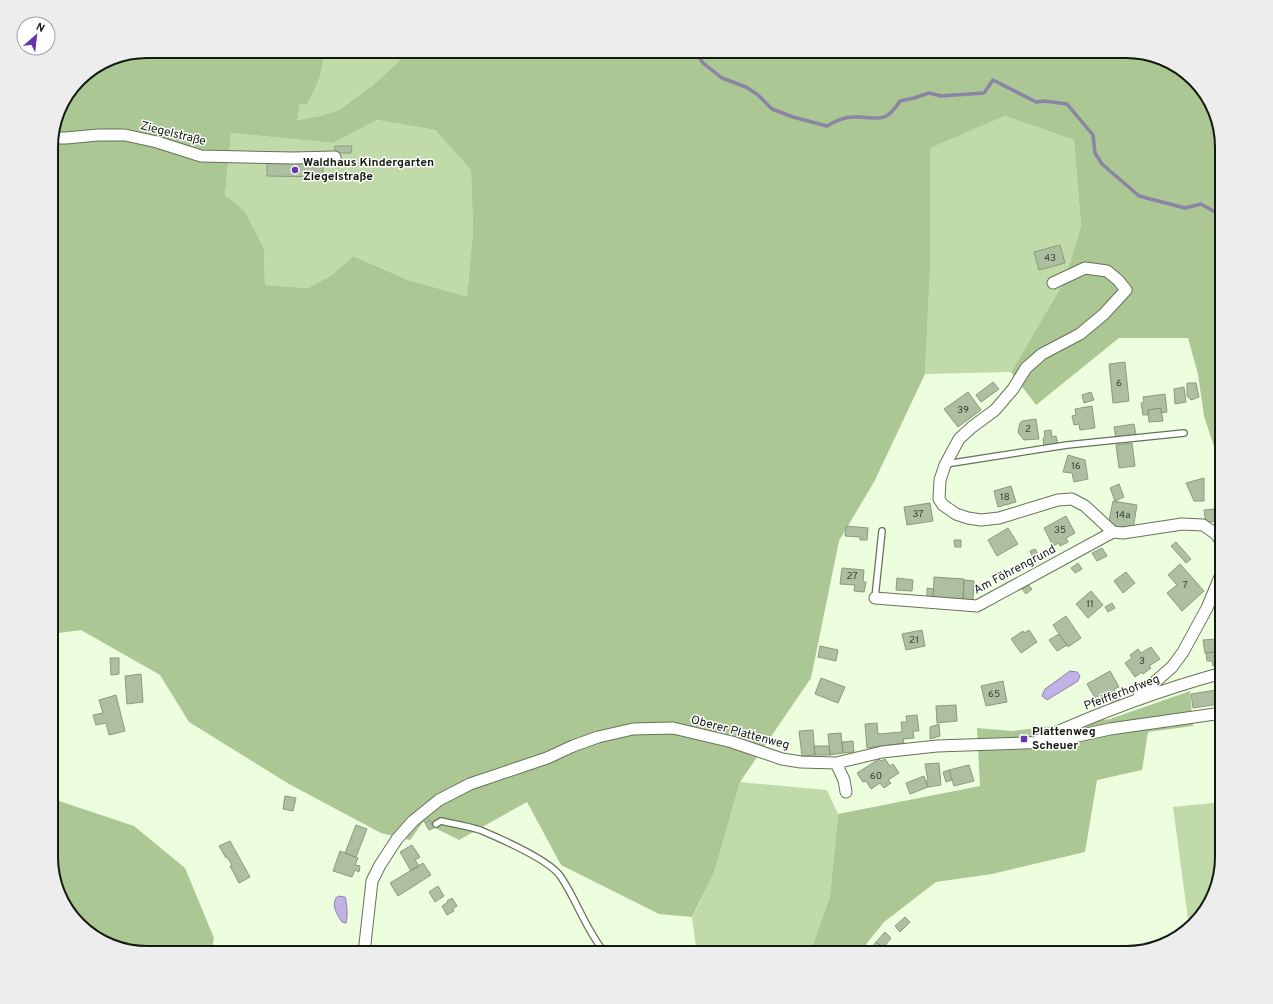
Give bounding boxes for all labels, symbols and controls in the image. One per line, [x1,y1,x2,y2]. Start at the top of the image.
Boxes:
north arrow [16,16,56,56]
text: N [33,20,47,36]
street label: Ziegelstraße [138,118,208,150]
place label: Waldhaus Kindergarten Ziegelstraße [303,155,434,185]
marker: Waldhaus Kindergarten Ziegelstraße [290,165,300,175]
house number: 43 [1044,252,1056,265]
house number: 6 [1116,377,1122,390]
house number: 39 [957,404,969,417]
house number: 2 [1025,423,1031,436]
house number: 16 [1071,460,1081,473]
house number: 18 [1000,491,1010,504]
house number: 37 [912,508,924,521]
house number: 14a [1115,509,1131,522]
house number: 35 [1054,524,1066,537]
street label: Am Föhrengrund [971,542,1059,598]
house number: 27 [846,570,858,583]
house number: 7 [1182,579,1188,592]
house number: 11 [1086,598,1094,611]
house number: 21 [909,634,919,647]
house number: 3 [1139,655,1145,668]
street label: Pfeifferhofweg [1082,671,1162,715]
house number: 65 [988,688,1000,701]
street label: Oberer Plattenweg [689,712,791,754]
place label: Plattenweg Scheuer [1032,724,1096,754]
marker: Plattenweg Scheuer [1019,734,1029,744]
house number: 60 [870,770,882,783]

